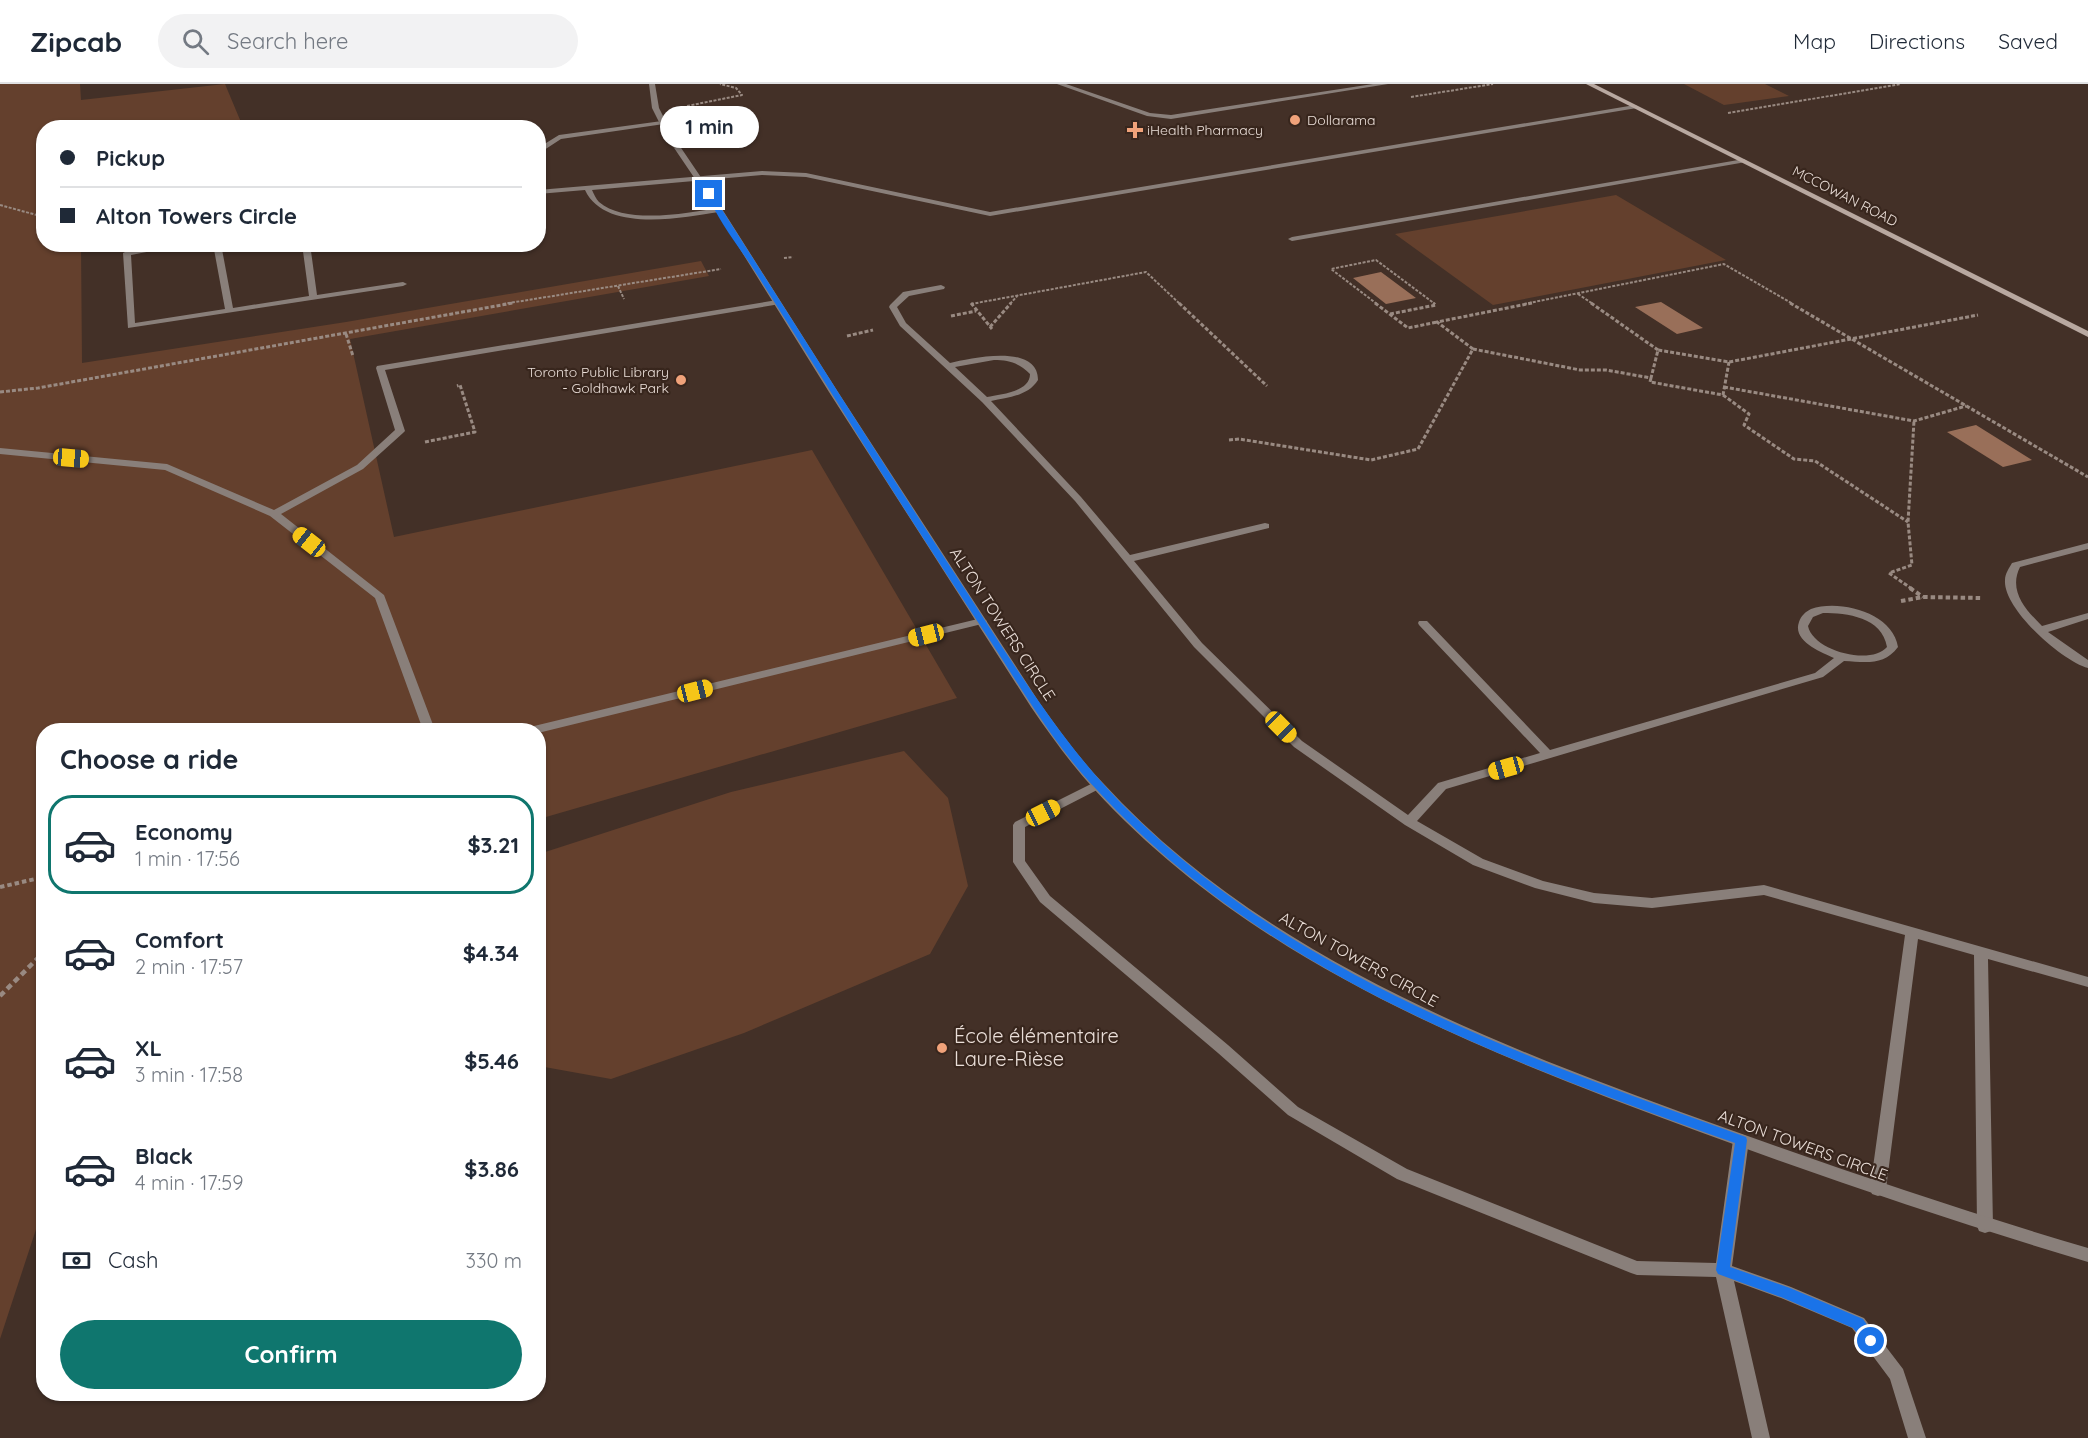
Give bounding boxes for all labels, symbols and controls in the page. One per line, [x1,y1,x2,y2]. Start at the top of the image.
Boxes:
search box [158,14,578,68]
text: Zipcab [30,24,122,59]
icon: search [179,25,212,58]
text: Search here [227,27,349,55]
text: Map [1793,28,1836,54]
text: Directions [1869,28,1965,54]
text: Saved [1998,28,2058,54]
callout: 1 min [660,107,758,149]
place label: Dollarama [1307,111,1376,129]
marker: Dollarama [1288,113,1302,127]
text: 1 min [685,114,734,139]
place label: iHealth Pharmacy [1147,121,1263,139]
marker: iHealth Pharmacy [1128,123,1142,137]
text: Pickup [96,144,165,172]
street label: MCCOWAN ROAD [1789,162,1901,230]
route end [695,180,722,207]
text: Alton Towers Circle [96,202,297,230]
place label: Toronto Public Library - Goldhawk Park [527,363,669,397]
marker: Toronto Public Library - Goldhawk Park [674,373,688,387]
car [52,447,90,469]
car [289,524,329,560]
street label: ALTON TOWERS CIRCLE [946,544,1060,704]
car [906,622,946,648]
car [675,678,715,704]
car [1262,708,1300,746]
text: Choose a ride [60,742,238,776]
car [1486,754,1526,782]
car [1023,797,1063,829]
icon: car [63,818,117,872]
text: Economy [135,818,233,846]
text: $3.21 [467,831,519,859]
text: 1 min · 17:56 [135,846,240,871]
street label: ALTON TOWERS CIRCLE [1276,907,1442,1011]
icon: car [63,926,117,980]
text: Comfort [135,926,224,954]
text: $4.34 [463,939,519,967]
text: 2 min · 17:57 [135,954,243,979]
place label: École élémentaire Laure-Rièse [954,1023,1119,1071]
icon: car [63,1034,117,1088]
text: XL [135,1034,162,1062]
marker: École élémentaire Laure-Rièse [935,1041,949,1055]
text: $5.46 [464,1047,519,1075]
text: 3 min · 17:58 [135,1062,243,1087]
street label: ALTON TOWERS CIRCLE [1716,1105,1890,1185]
icon: car [63,1142,117,1196]
text: Black [135,1142,193,1170]
text: $3.86 [464,1155,519,1183]
text: 4 min · 17:59 [135,1170,243,1195]
icon: cash [60,1244,93,1277]
text: Cash [108,1246,159,1274]
text: 330 m [465,1248,522,1273]
button: Confirm [60,1320,522,1389]
route start [1857,1327,1884,1354]

